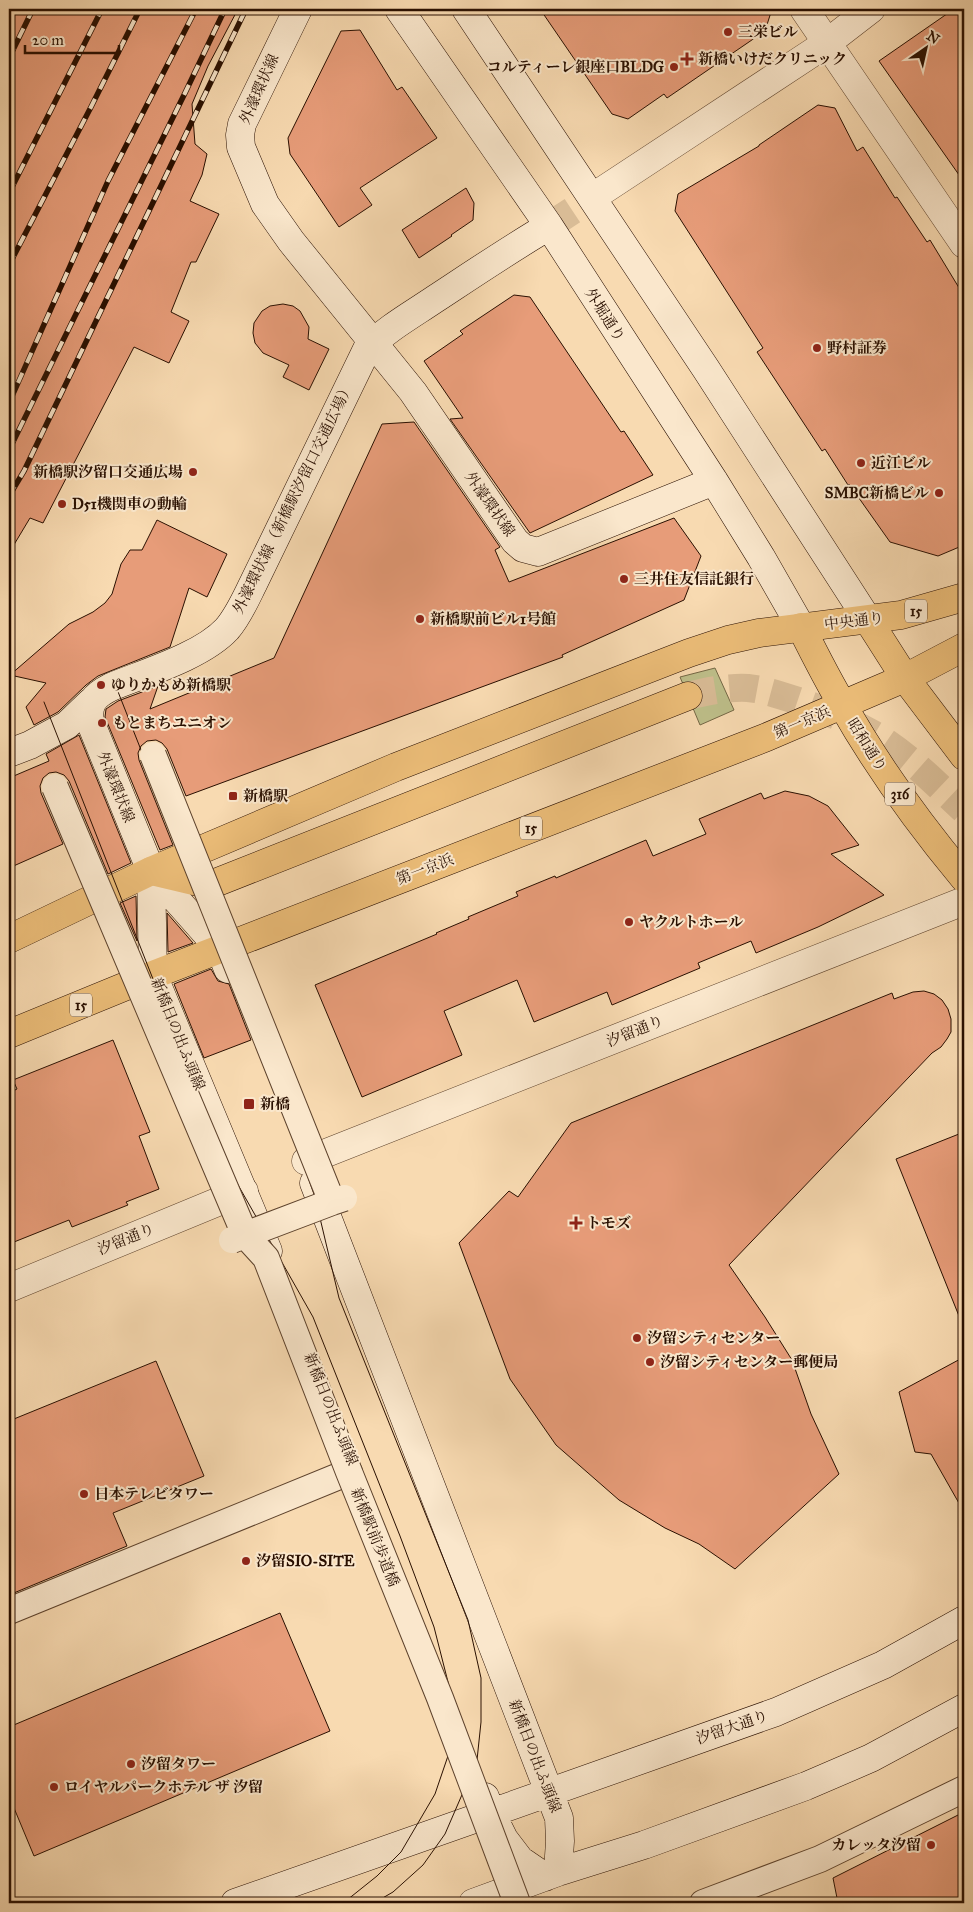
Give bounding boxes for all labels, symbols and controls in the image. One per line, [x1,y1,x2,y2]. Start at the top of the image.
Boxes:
scale bar [25,22,119,54]
north arrow [900,22,950,72]
place label: 三栄ビル [738,23,798,41]
marker: 三栄ビル [722,26,734,38]
text: N [923,27,943,48]
text: 20 m [32,31,64,49]
place label: 新橋いけだクリニック [698,50,847,68]
street label: 外濠環状線 [236,51,282,127]
marker: 新橋いけだクリニック [680,52,694,66]
place label: コルティーレ銀座口BLDG [487,58,664,76]
marker: コルティーレ銀座口BLDG [668,61,680,73]
street label: 外堀通り [581,285,629,345]
place label: 野村証券 [827,339,887,357]
marker: 野村証券 [811,342,823,354]
street label: 外濠環状線（新橋駅汐留口交通広場） [229,379,357,617]
place label: 近江ビル [871,454,931,472]
marker: 近江ビル [855,457,867,469]
place label: 新橋駅汐留口交通広場 [33,463,183,481]
marker: 新橋駅汐留口交通広場 [187,466,199,478]
street label: 外濠環状線 [461,468,519,540]
place label: SMBC新橋ビル [825,484,929,502]
marker: SMBC新橋ビル [933,487,945,499]
place label: D51機関車の動輪 [72,495,187,513]
marker: D51機関車の動輪 [56,498,68,510]
place label: 三井住友信託銀行 [634,570,754,588]
marker: 三井住友信託銀行 [618,573,630,585]
road number: 15 [905,600,927,622]
street label: 中央通り [823,608,885,634]
place label: 新橋駅前ビル1号館 [430,610,556,628]
marker: 新橋駅前ビル1号館 [414,613,426,625]
place label: ゆりかもめ新橋駅 [111,676,231,694]
marker: ゆりかもめ新橋駅 [95,679,107,691]
street label: 第一京浜 [771,702,833,742]
place label: もとまちユニオン [112,714,232,732]
street label: 昭和通り [843,715,891,775]
marker: もとまちユニオン [96,717,108,729]
street label: 外濠環状線 [94,749,138,825]
road number: 316 [885,782,915,806]
place label: 新橋駅 [243,787,288,805]
marker: 新橋駅 [227,790,239,802]
road number: 15 [520,816,542,840]
street label: 第一京浜 [394,850,456,888]
place label: ヤクルトホール [639,913,743,931]
marker: ヤクルトホール [623,916,635,928]
street label: 新橋日の出ふ頭線 [147,975,209,1093]
road number: 15 [70,994,92,1016]
street label: 汐留通り [604,1011,666,1051]
place label: 新橋 [260,1095,290,1113]
marker: 新橋 [242,1097,256,1111]
place label: トモズ [586,1214,631,1232]
marker: トモズ [570,1217,582,1229]
street label: 汐留通り [95,1219,157,1259]
place label: 汐留シティセンター [647,1329,780,1347]
marker: 汐留シティセンター [631,1332,643,1344]
street label: 新橋日の出ふ頭線 [300,1350,362,1468]
place label: 汐留シティセンター郵便局 [660,1353,838,1371]
marker: 汐留シティセンター郵便局 [644,1356,656,1368]
place label: 日本テレビタワー [94,1485,214,1503]
street label: 新橋駅前歩道橋 [347,1485,403,1589]
marker: 日本テレビタワー [78,1488,90,1500]
place label: 汐留SIO-SITE [256,1552,355,1570]
marker: 汐留SIO-SITE [240,1555,252,1567]
street label: 新橋日の出ふ頭線 [505,1697,565,1815]
street label: 汐留大通り [694,1706,770,1748]
place label: 汐留タワー [141,1755,216,1773]
marker: 汐留タワー [125,1758,137,1770]
place label: ロイヤルパークホテル ザ 汐留 [64,1778,263,1796]
marker: ロイヤルパークホテル ザ 汐留 [48,1781,60,1793]
place label: カレッタ汐留 [831,1836,921,1854]
marker: カレッタ汐留 [925,1839,937,1851]

